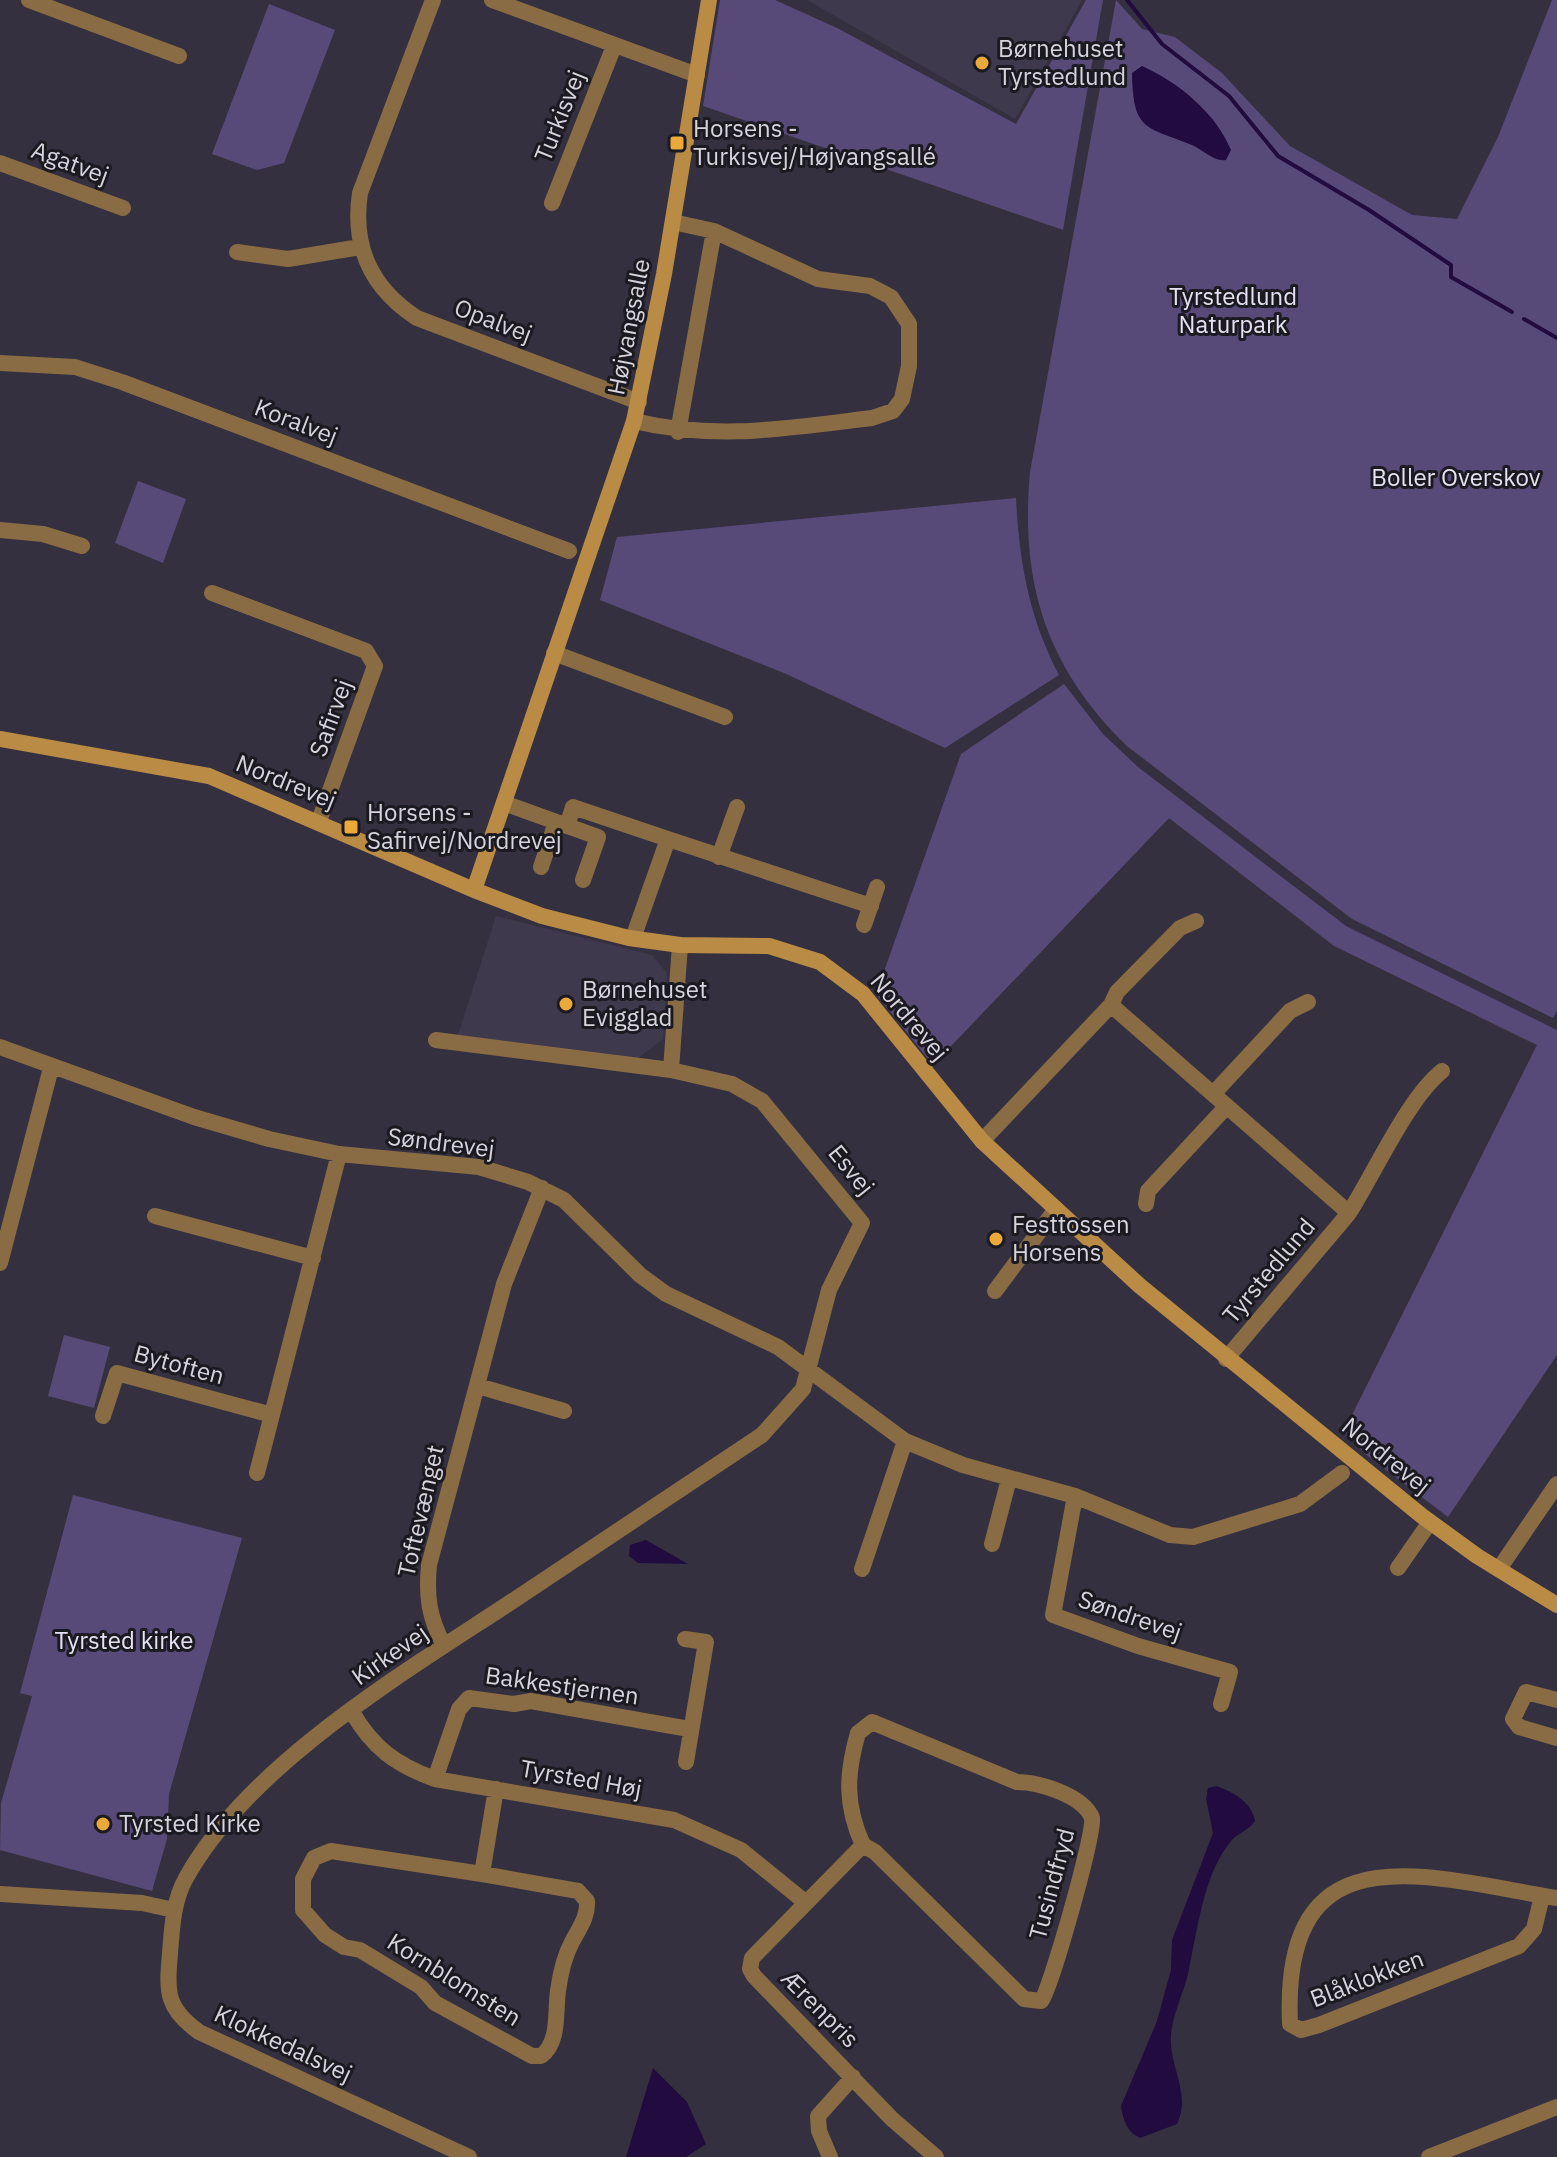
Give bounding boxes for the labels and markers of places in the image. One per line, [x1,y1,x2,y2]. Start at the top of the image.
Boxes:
place label: Børnehuset Tyrstedlund [998,32,1126,92]
marker: Børnehuset Tyrstedlund [973,54,991,72]
place label: Horsens - Turkisvej/Højvangsallé [693,112,936,172]
marker: Horsens - Turkisvej/Højvangsallé [668,134,686,152]
place label: Horsens - Safirvej/Nordrevej [367,796,562,856]
marker: Horsens - Safirvej/Nordrevej [342,818,360,836]
place label: Børnehuset Evigglad [582,973,707,1033]
marker: Børnehuset Evigglad [557,995,575,1013]
place label: Festtossen Horsens [1012,1208,1130,1268]
marker: Festtossen Horsens [987,1230,1005,1248]
place label: Tyrsted Kirke [119,1807,261,1839]
marker: Tyrsted Kirke [94,1815,112,1833]

